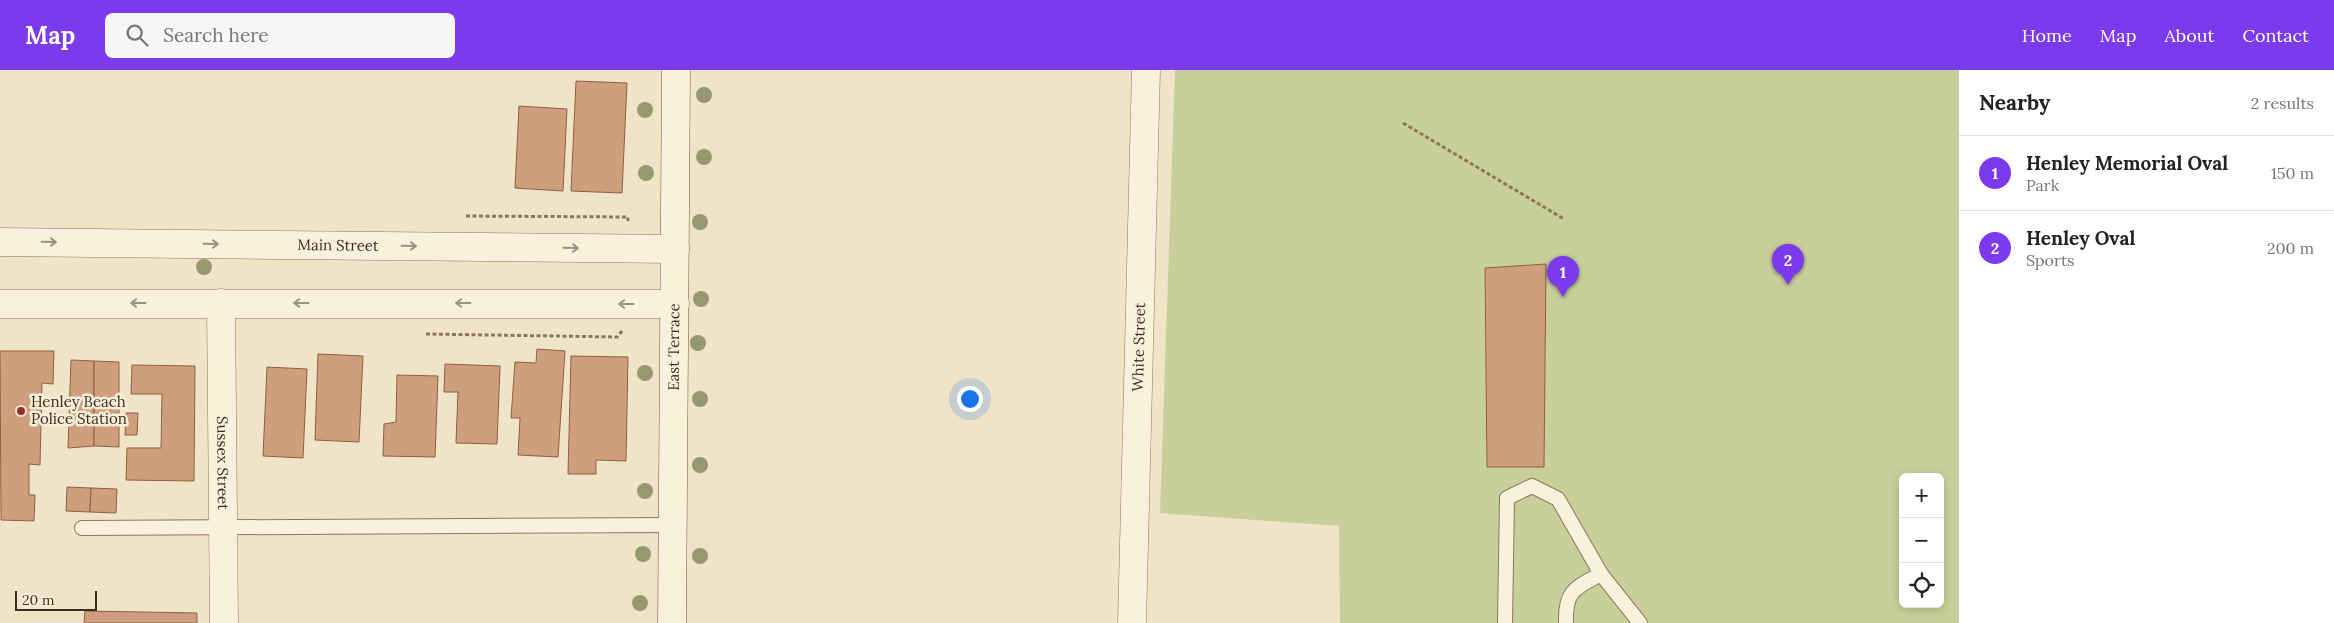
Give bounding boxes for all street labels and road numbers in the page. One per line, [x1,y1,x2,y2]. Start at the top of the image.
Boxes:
street label: Main Street [297,235,379,255]
street label: White Street [1128,302,1149,392]
street label: East Terrace [664,303,683,391]
street label: Sussex Street [213,416,233,510]

